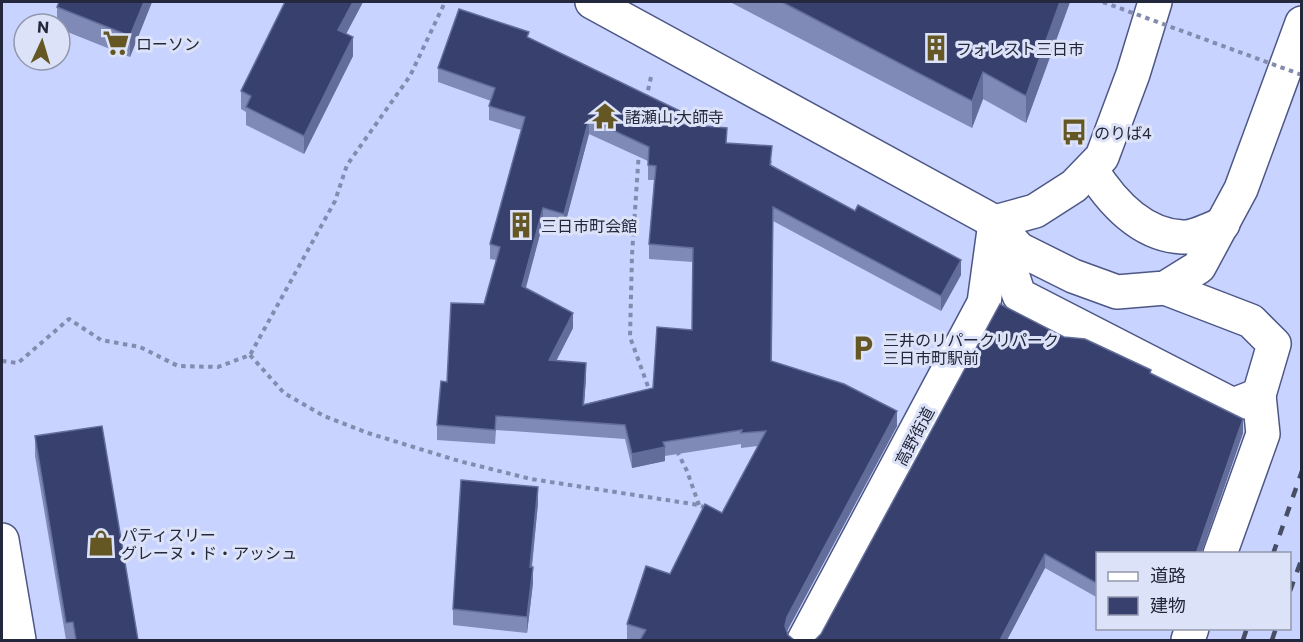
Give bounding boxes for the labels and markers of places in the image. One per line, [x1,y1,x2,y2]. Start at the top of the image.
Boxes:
supermarket icon: ローソン [101,28,131,58]
building icon: フォレスト三日市 [921,33,951,63]
place label: ローソン [136,34,200,53]
place label: フォレスト三日市 [956,39,1084,58]
temple icon: 諸瀬山 大師寺 [590,101,620,131]
place label: 諸瀬山 大師寺 [625,107,724,126]
bus stop icon: のりば4 [1059,117,1089,147]
place label: のりば4 [1094,123,1152,142]
building icon: 三日市町会館 [506,210,536,240]
place label: 三日市町会館 [541,216,637,235]
place label: 三井のリパークリパーク 三日市町駅前 [883,330,1059,367]
parking icon: 三井のリパークリパーク 三日市町駅前 [848,333,878,363]
place label: パティスリー グレーヌ・ド・アッシュ [121,525,297,562]
shop icon: パティスリー グレーヌ・ド・アッシュ [86,528,116,558]

